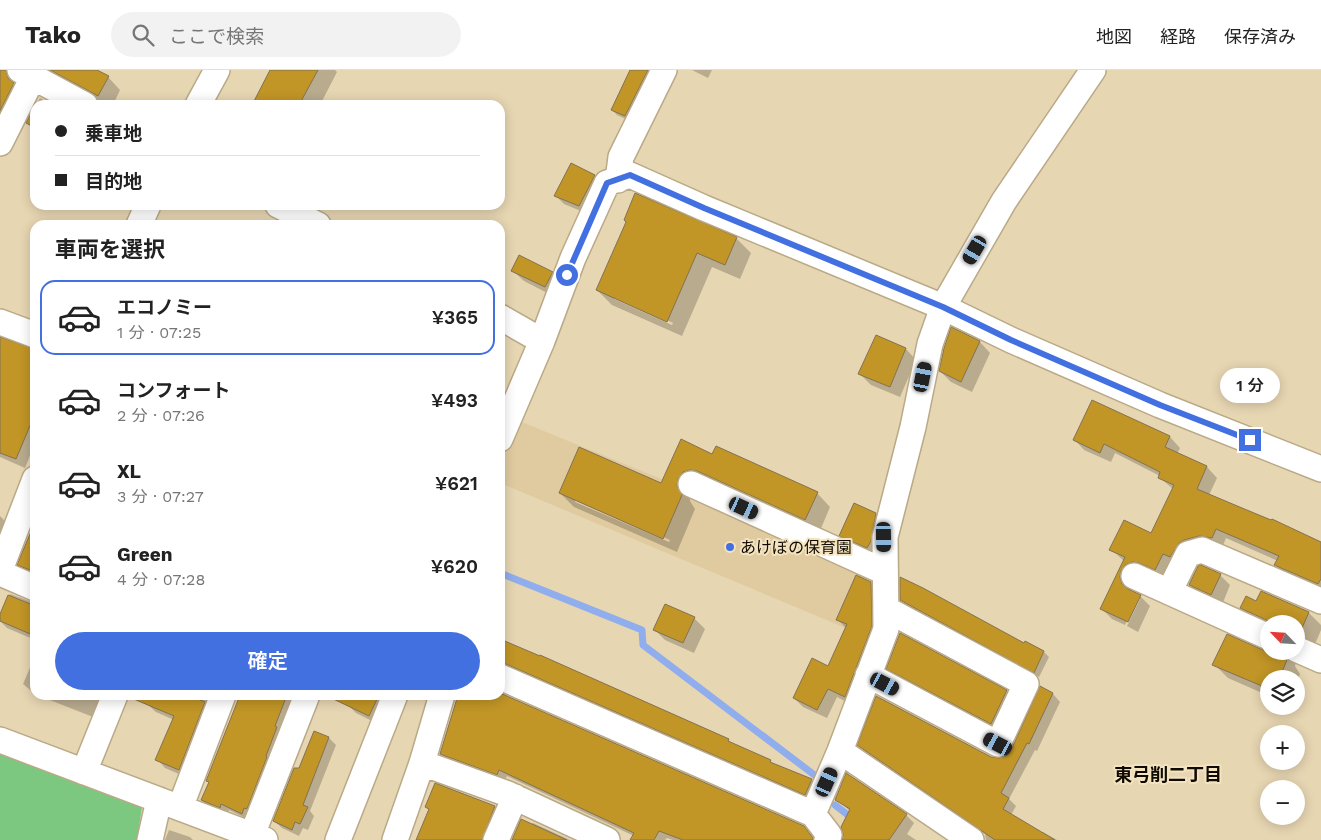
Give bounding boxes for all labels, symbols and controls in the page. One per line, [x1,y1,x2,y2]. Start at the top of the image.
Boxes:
search box [111,12,461,57]
text: Tako [25,21,81,49]
icon: search [129,21,157,49]
text: ここで検索 [169,25,264,48]
text: 地図 [1096,26,1132,47]
text: 経路 [1160,26,1196,47]
text: 保存済み [1224,26,1296,47]
text: 乗車地 [85,122,142,145]
text: 目的地 [85,170,142,193]
car [961,233,988,267]
text: 車両を選択 [55,237,165,262]
route start [556,264,578,286]
icon: car [57,295,102,340]
text: エコノミー [117,296,212,319]
text: ¥365 [432,306,478,329]
text: 1 分 · 07:25 [117,323,201,342]
car [912,361,933,393]
callout: 1 分 [1220,368,1280,402]
text: 1 分 [1236,376,1264,395]
icon: car [57,378,102,423]
text: コンフォート [117,379,230,402]
text: ¥493 [431,389,478,412]
text: 2 分 · 07:26 [117,406,205,425]
route end [1239,429,1261,451]
text: XL [117,460,141,483]
icon: car [57,461,102,506]
text: ¥621 [435,472,478,495]
text: 3 分 · 07:27 [117,487,204,506]
car [727,495,760,521]
car [876,522,891,552]
place label: あけぼの保育園 [740,538,852,557]
marker: あけぼの保育園 [724,541,736,553]
text: Green [117,543,173,566]
icon: car [57,544,102,589]
text: ¥620 [431,555,478,578]
text: 4 分 · 07:28 [117,570,205,589]
north arrow [1260,615,1305,660]
map controls [1260,615,1305,825]
button: 確定 [55,632,480,690]
car [868,670,901,698]
button: layers [1260,670,1305,715]
button: + [1260,725,1305,770]
car [981,730,1014,758]
district label: 東弓削二丁目 [1114,764,1222,785]
car [814,765,839,799]
button: − [1260,780,1305,825]

